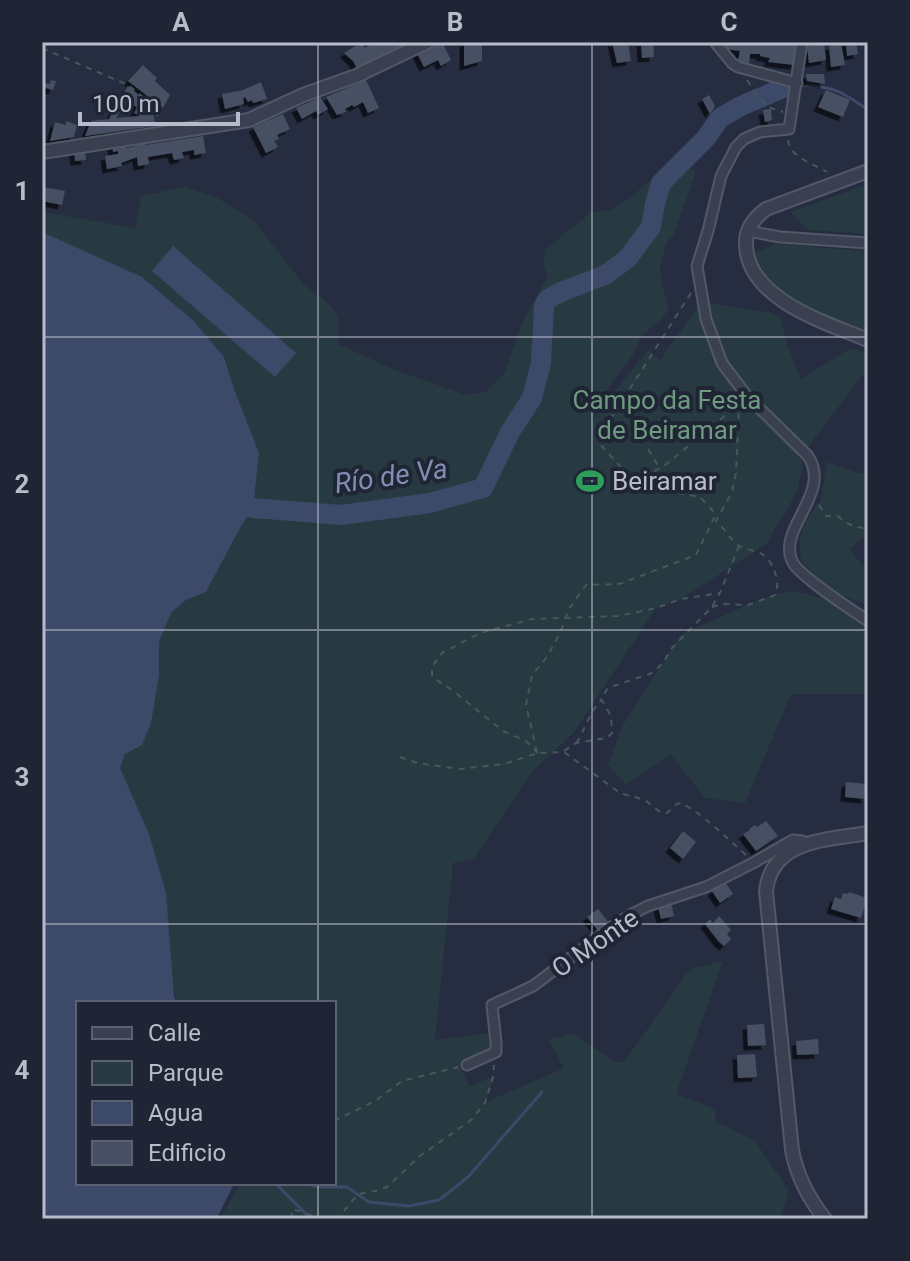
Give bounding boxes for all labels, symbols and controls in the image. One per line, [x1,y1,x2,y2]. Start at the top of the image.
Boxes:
text: A [172,7,190,37]
text: B [447,7,463,37]
text: C [720,7,738,37]
scale bar [80,76,238,126]
text: 100 m [92,90,159,118]
text: 1 [15,176,29,206]
park label: Campo da Festa de Beiramar [573,385,761,445]
water label: Río de Va [332,452,450,500]
sports icon: Beiramar [575,466,605,496]
place label: Beiramar [612,466,717,496]
text: 2 [15,469,29,499]
text: 3 [15,762,29,792]
street label: O Monte [546,902,644,984]
legend [76,1001,336,1185]
text: Calle [148,1019,201,1047]
text: 4 [15,1055,30,1085]
text: Parque [148,1059,224,1087]
text: Agua [148,1099,203,1127]
text: Edificio [148,1139,226,1167]

